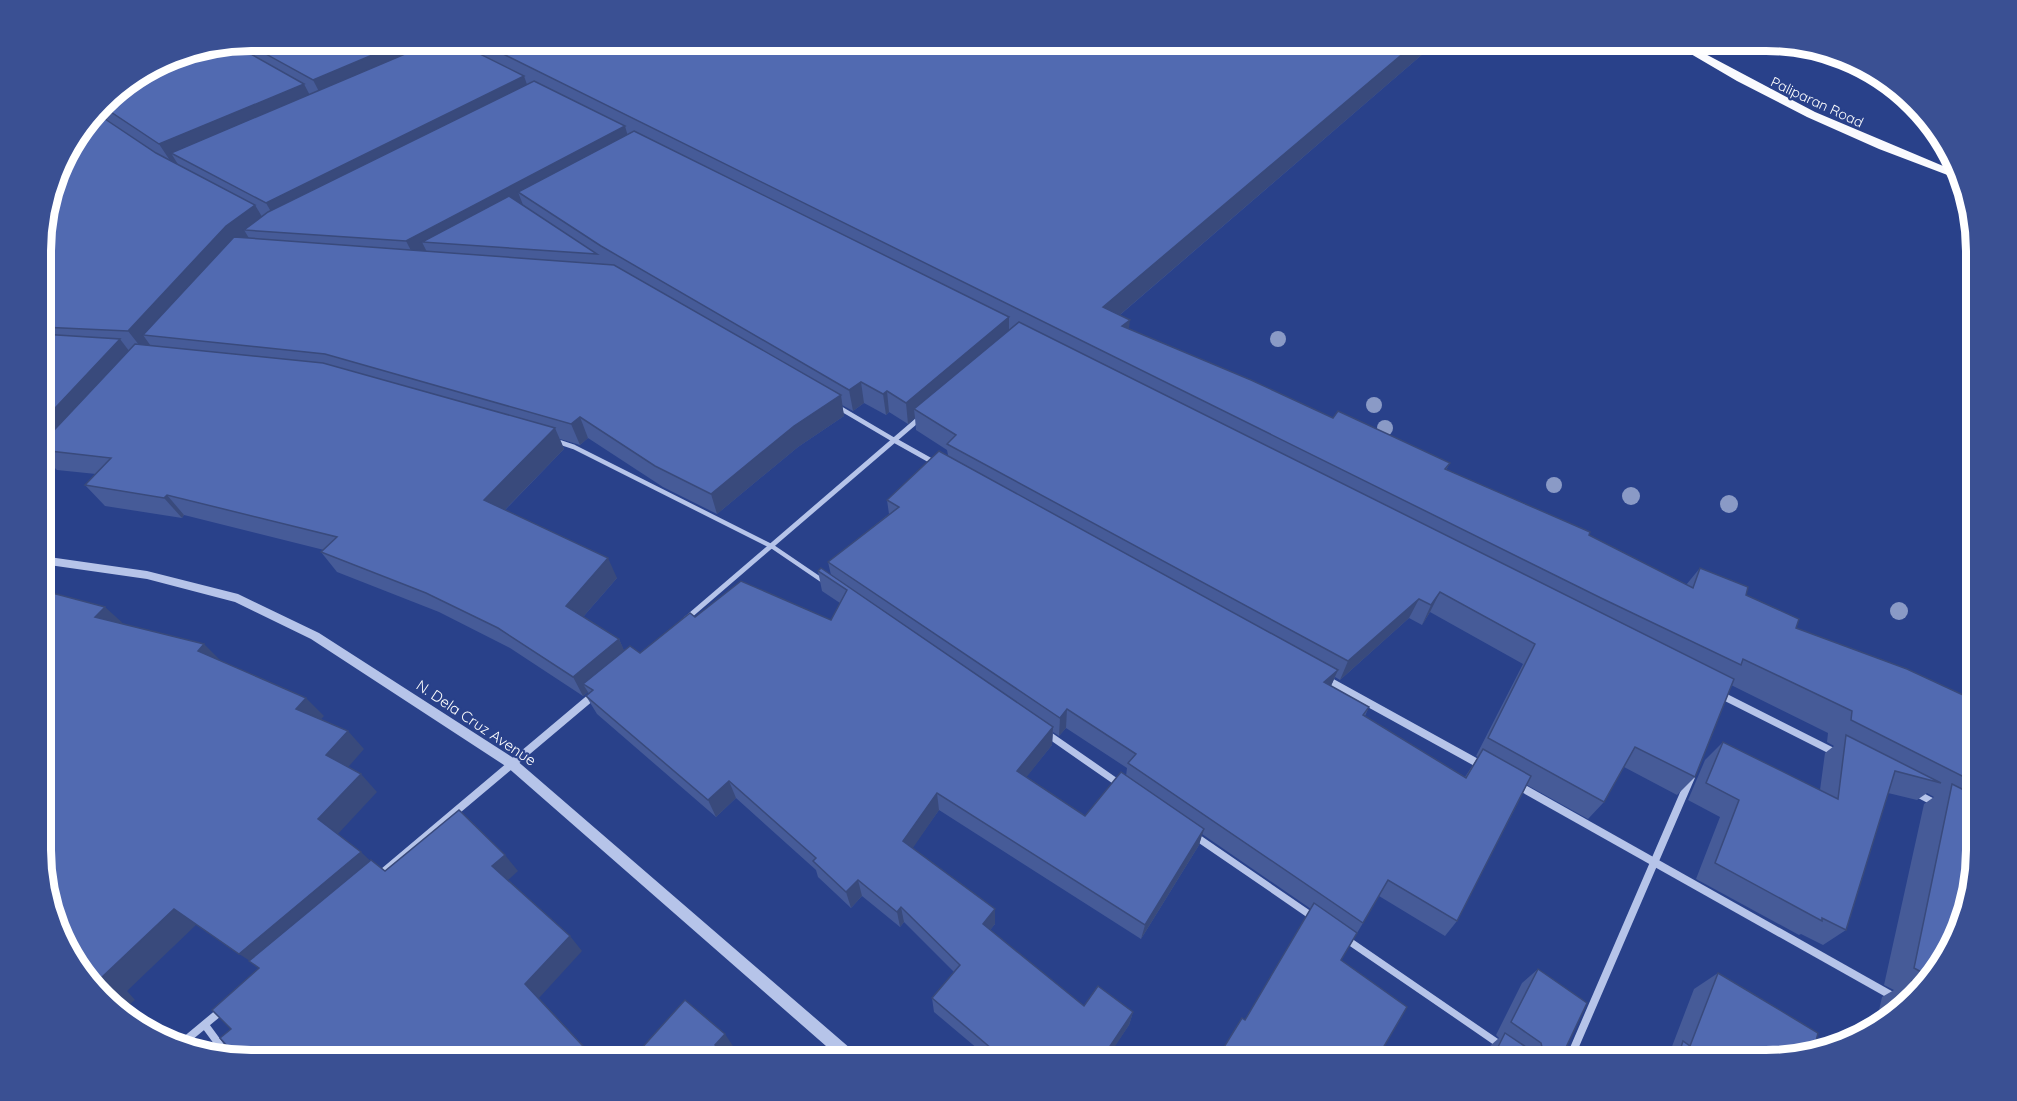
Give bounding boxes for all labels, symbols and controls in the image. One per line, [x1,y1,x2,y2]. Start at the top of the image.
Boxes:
street label: Paliparan Road [1768,73,1866,131]
street label: N. Dela Cruz Avenue [413,675,540,770]

